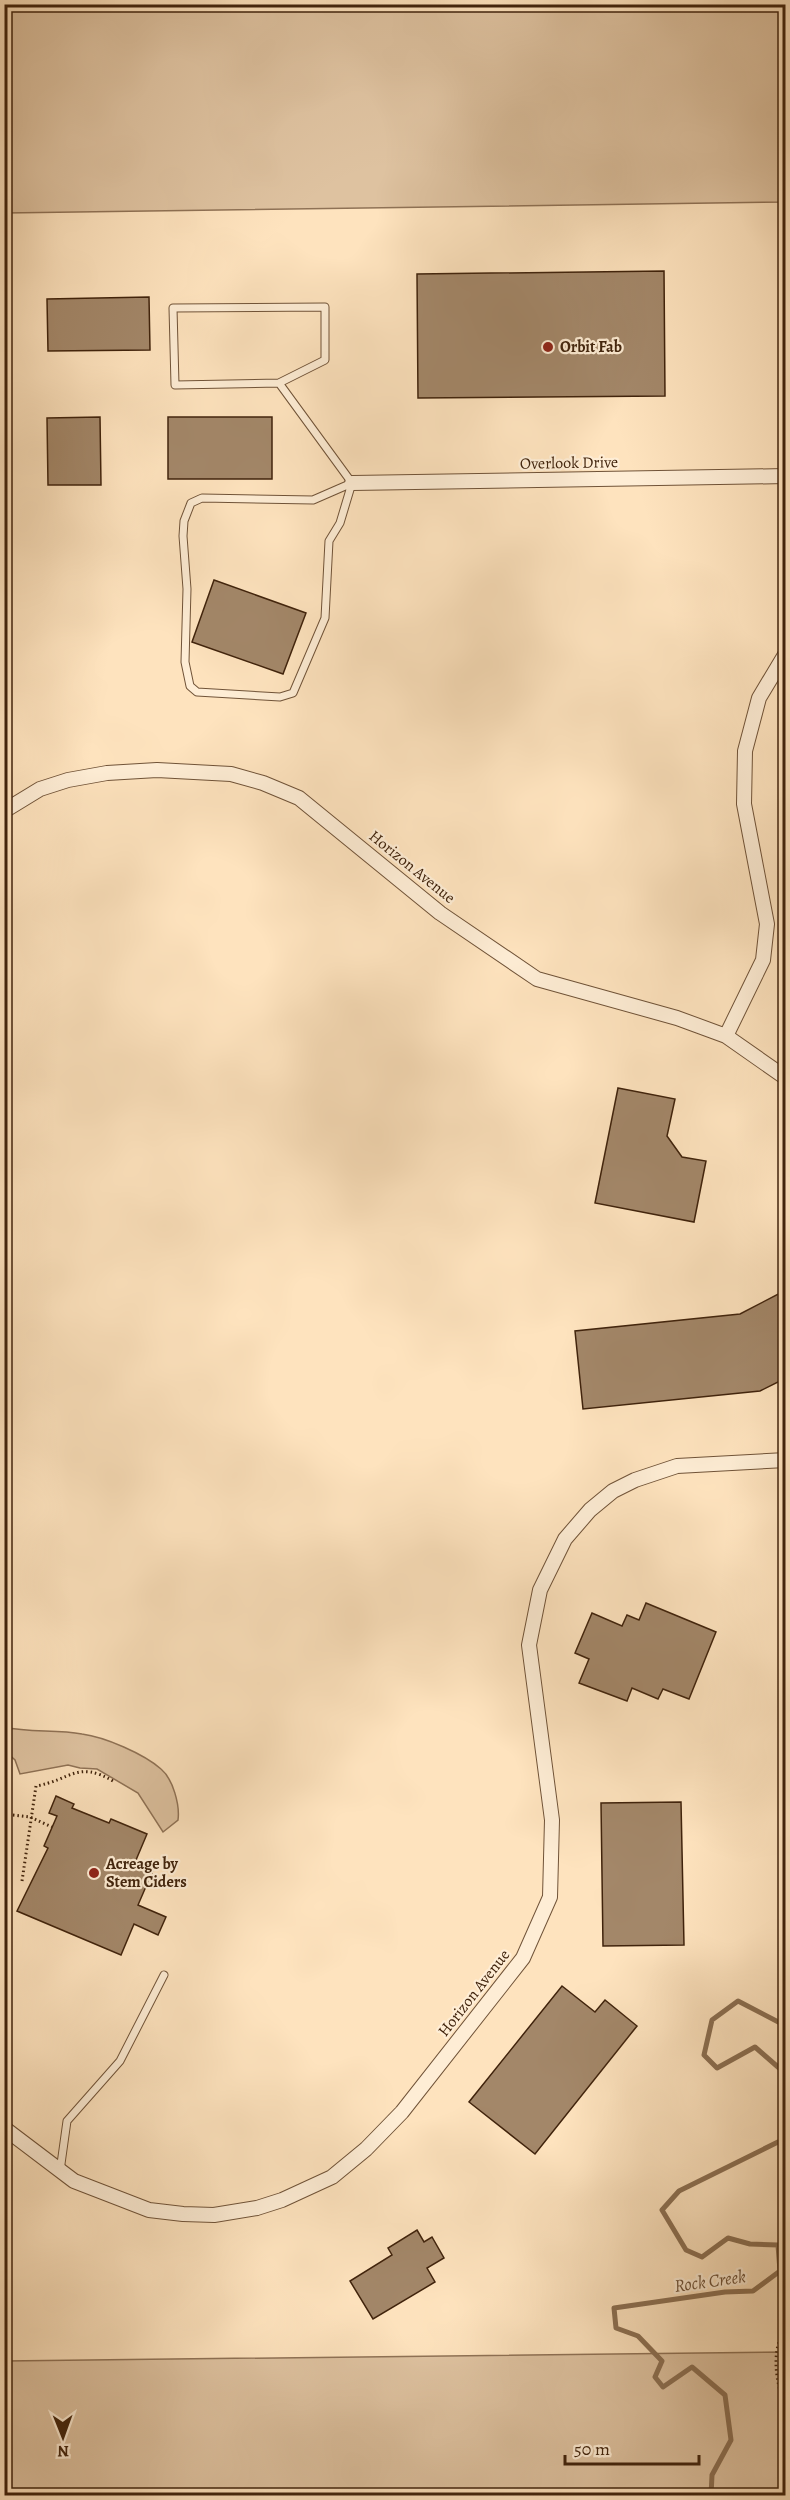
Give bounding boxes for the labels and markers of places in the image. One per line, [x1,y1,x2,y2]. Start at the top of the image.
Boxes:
place label: Orbit Fab [560,336,622,358]
marker: Orbit Fab [541,340,555,354]
place label: Acreage by Stem Ciders [105,1853,187,1893]
marker: Acreage by Stem Ciders [87,1866,101,1880]

